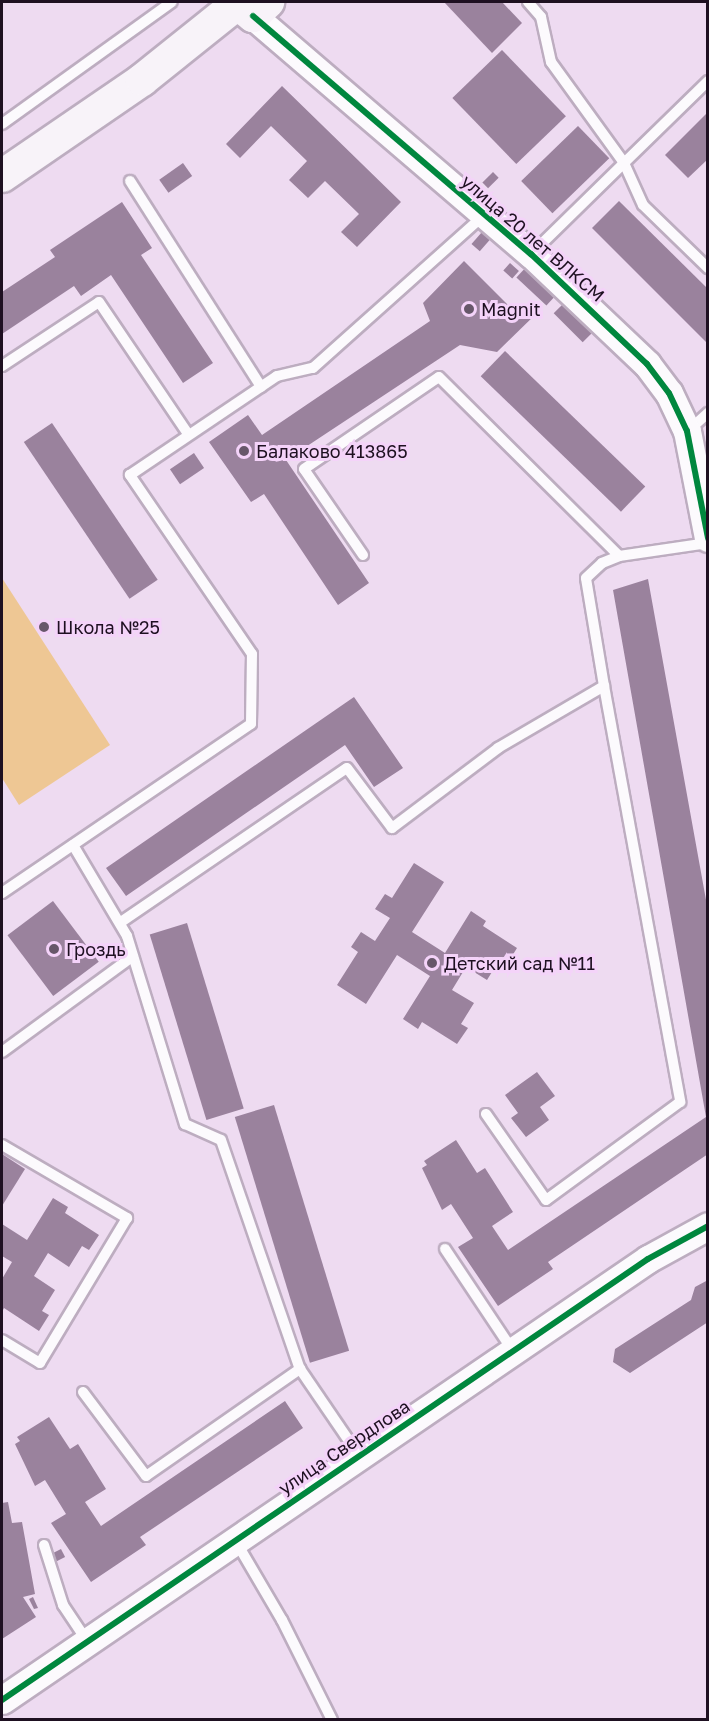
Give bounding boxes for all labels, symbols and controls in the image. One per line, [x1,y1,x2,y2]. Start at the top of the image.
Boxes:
street label: улица 20 лет ВЛКСМ [457,170,609,306]
place label: Magnit [481,298,541,320]
marker: Magnit [462,302,476,316]
place label: Балаково 413865 [256,440,408,462]
marker: Балаково 413865 [237,444,251,458]
place label: Школа №25 [56,616,160,638]
marker: Школа №25 [37,620,51,634]
place label: Гроздь [66,938,126,960]
marker: Гроздь [47,942,61,956]
place label: Детский сад №11 [444,952,595,974]
marker: Детский сад №11 [425,956,439,970]
street label: улица Свердлова [274,1395,414,1499]

